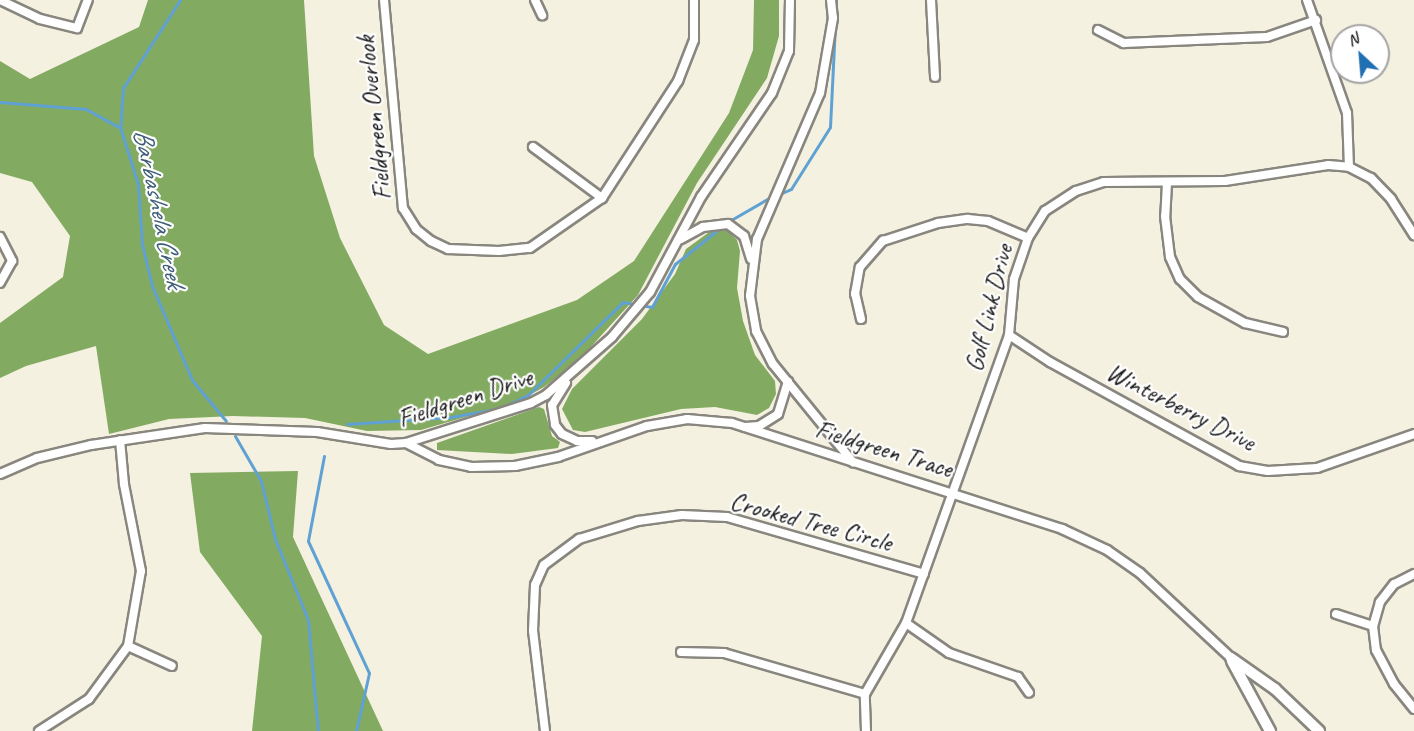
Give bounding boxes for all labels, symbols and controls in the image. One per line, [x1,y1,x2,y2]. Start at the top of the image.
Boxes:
north arrow [1330,24,1390,84]
text: N [1344,28,1362,51]
street label: Fieldgreen Overlook [350,34,398,202]
water label: Barbashela Creek [126,126,192,290]
street label: Golf Link Drive [958,241,1020,375]
street label: Winterberry Drive [1101,356,1261,458]
street label: Fieldgreen Drive [394,362,536,434]
street label: Fieldgreen Trace [812,413,956,485]
street label: Crooked Tree Circle [727,486,895,558]

